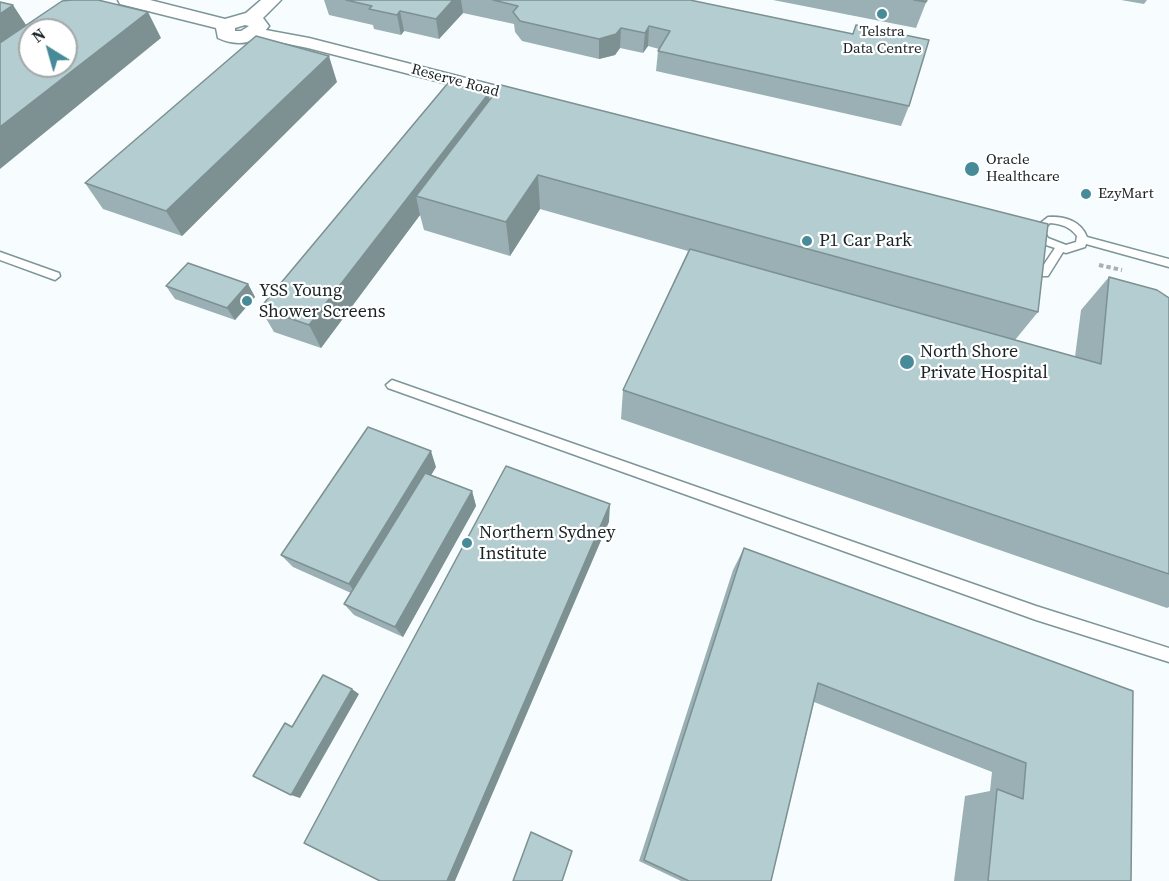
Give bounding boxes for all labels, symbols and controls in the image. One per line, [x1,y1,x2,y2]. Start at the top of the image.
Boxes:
marker: Telstra Data Centre [875,7,889,21]
north arrow [18,18,78,78]
text: N [27,23,50,48]
place label: Telstra Data Centre [842,23,922,58]
street label: Reserve Road [409,61,501,101]
place label: Oracle Healthcare [986,151,1060,186]
marker: Oracle Healthcare [963,160,981,178]
place label: EzyMart [1098,185,1154,203]
marker: EzyMart [1079,187,1093,201]
place label: P1 Car Park [819,230,912,252]
marker: P1 Car Park [800,234,814,248]
place label: YSS Young Shower Screens [259,280,386,322]
marker: YSS Young Shower Screens [240,294,254,308]
place label: North Shore Private Hospital [920,341,1048,384]
marker: North Shore Private Hospital [898,353,916,371]
place label: Northern Sydney Institute [479,522,615,564]
marker: Northern Sydney Institute [460,536,474,550]

